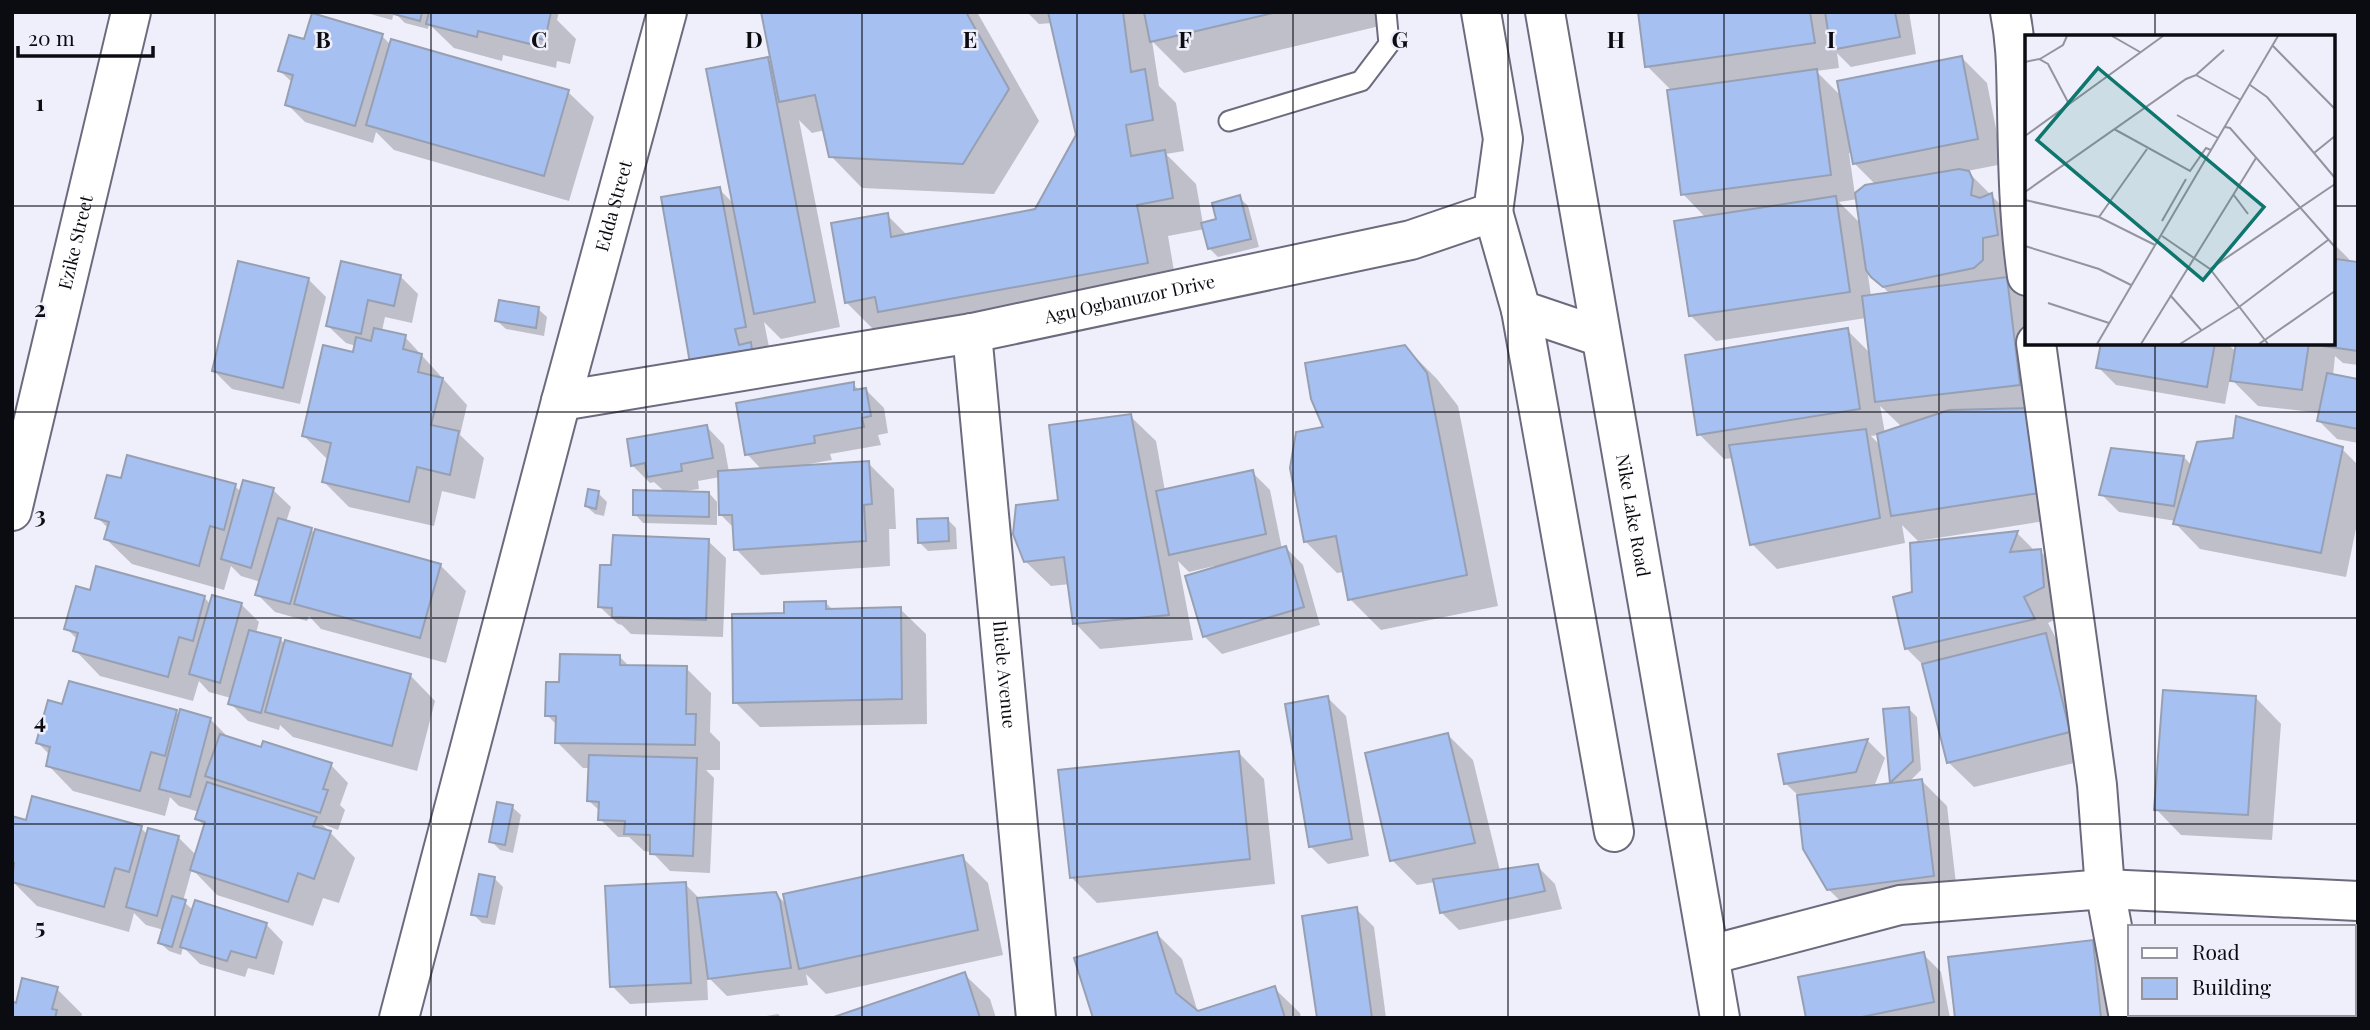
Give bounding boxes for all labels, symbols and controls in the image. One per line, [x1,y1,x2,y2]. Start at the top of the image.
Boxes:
scale bar [18,14,152,58]
text: 20 m [28,23,75,51]
text: B [315,23,331,54]
text: C [531,23,547,54]
text: D [745,23,763,54]
text: E [963,23,977,54]
text: F [1178,23,1192,54]
text: G [1392,23,1409,54]
text: H [1607,23,1625,54]
text: I [1827,23,1835,54]
inset map [2025,35,2335,345]
text: 1 [36,86,45,117]
street label: Edda Street [589,157,637,254]
street label: Ezike Street [52,192,98,292]
street label: Agu Ogbanuzor Drive [1041,269,1217,328]
text: 2 [34,292,46,323]
street label: Nike Lake Road [1611,452,1656,579]
text: 3 [34,498,46,529]
street label: Ihiele Avenue [988,619,1022,730]
text: 4 [34,704,46,735]
text: 5 [35,910,45,941]
legend [2128,925,2356,1016]
text: Road [2192,937,2240,965]
text: Building [2192,972,2271,1000]

